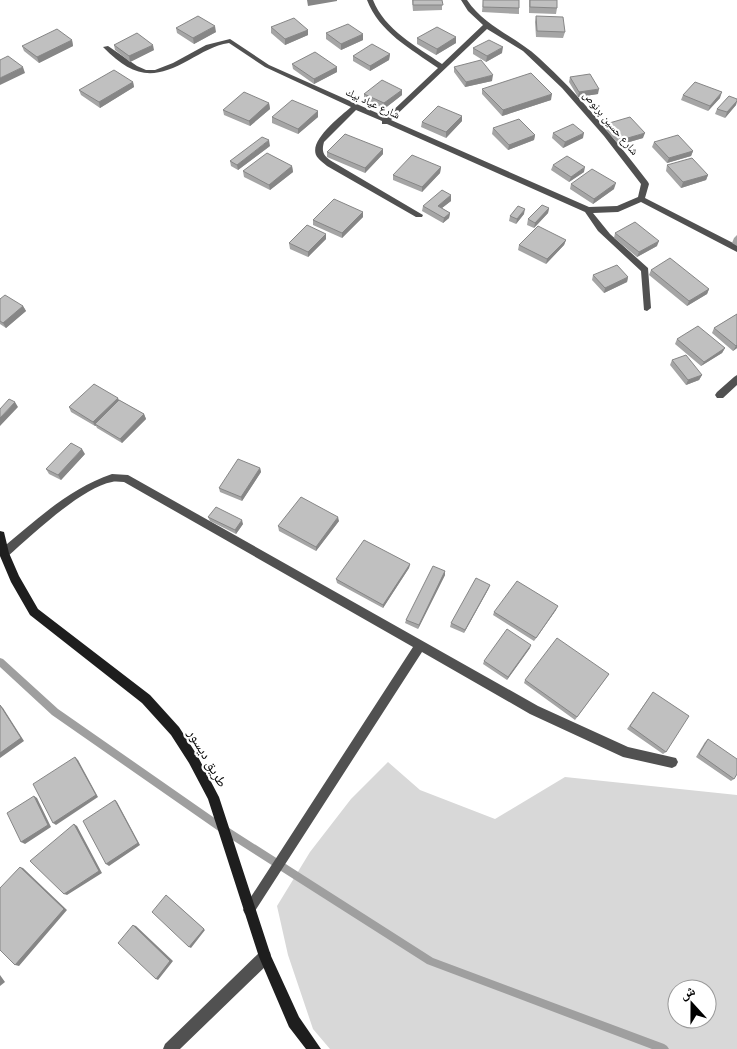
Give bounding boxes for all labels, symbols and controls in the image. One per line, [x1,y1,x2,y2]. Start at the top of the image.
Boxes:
street label: شارع عياد بيك [343,85,402,122]
street label: شارع حسين برنوص [580,89,641,158]
street label: طريق ديسور [183,725,231,791]
north arrow [667,979,717,1029]
text: ش [678,982,698,1003]

